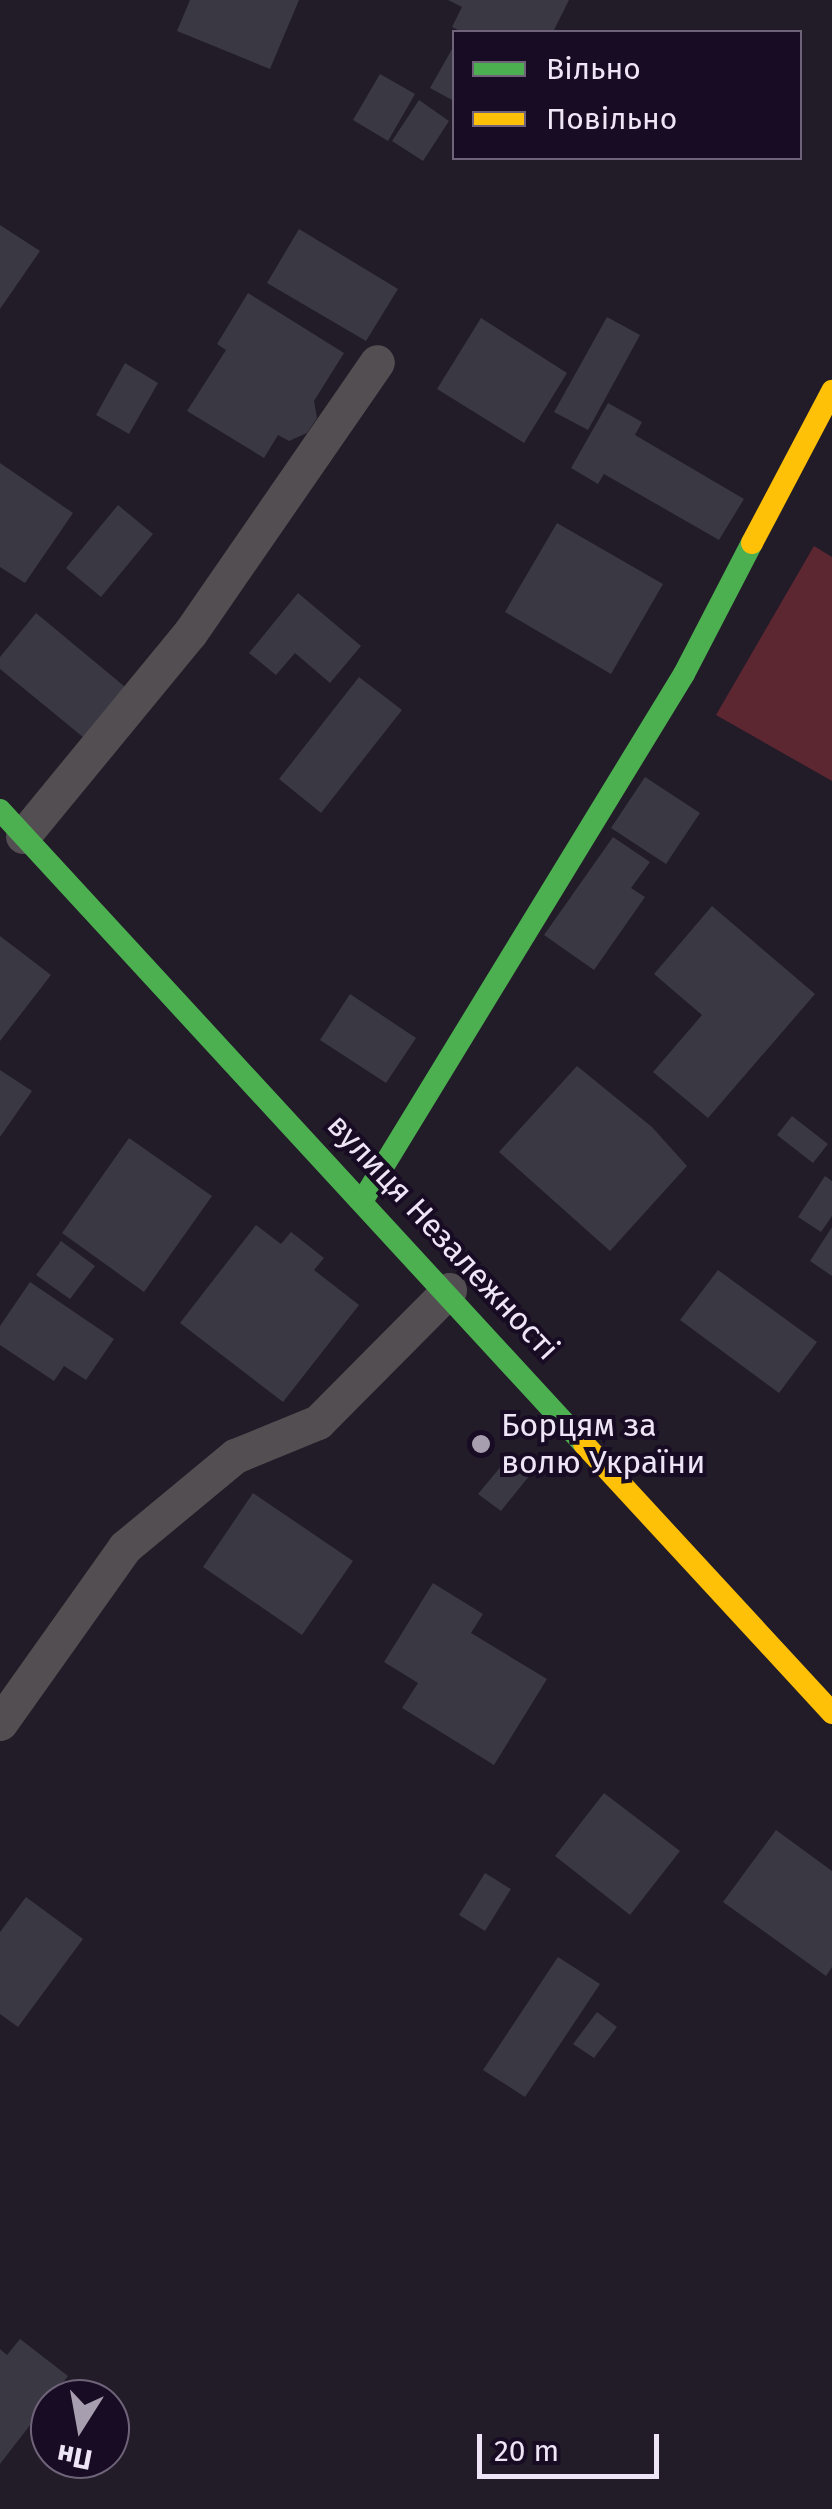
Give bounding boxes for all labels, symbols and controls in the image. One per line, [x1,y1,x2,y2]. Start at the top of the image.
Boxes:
legend [452,30,802,160]
text: Вільно [546,51,641,87]
text: Повільно [546,101,677,137]
street label: вулиця Незалежності [319,1106,567,1368]
place label: Борцям за волю України [501,1407,706,1482]
marker: Борцям за волю України [470,1433,492,1455]
north arrow [30,2379,130,2479]
scale bar [482,2414,664,2476]
text: 20 m [494,2433,559,2469]
text: Пн [54,2437,95,2477]

